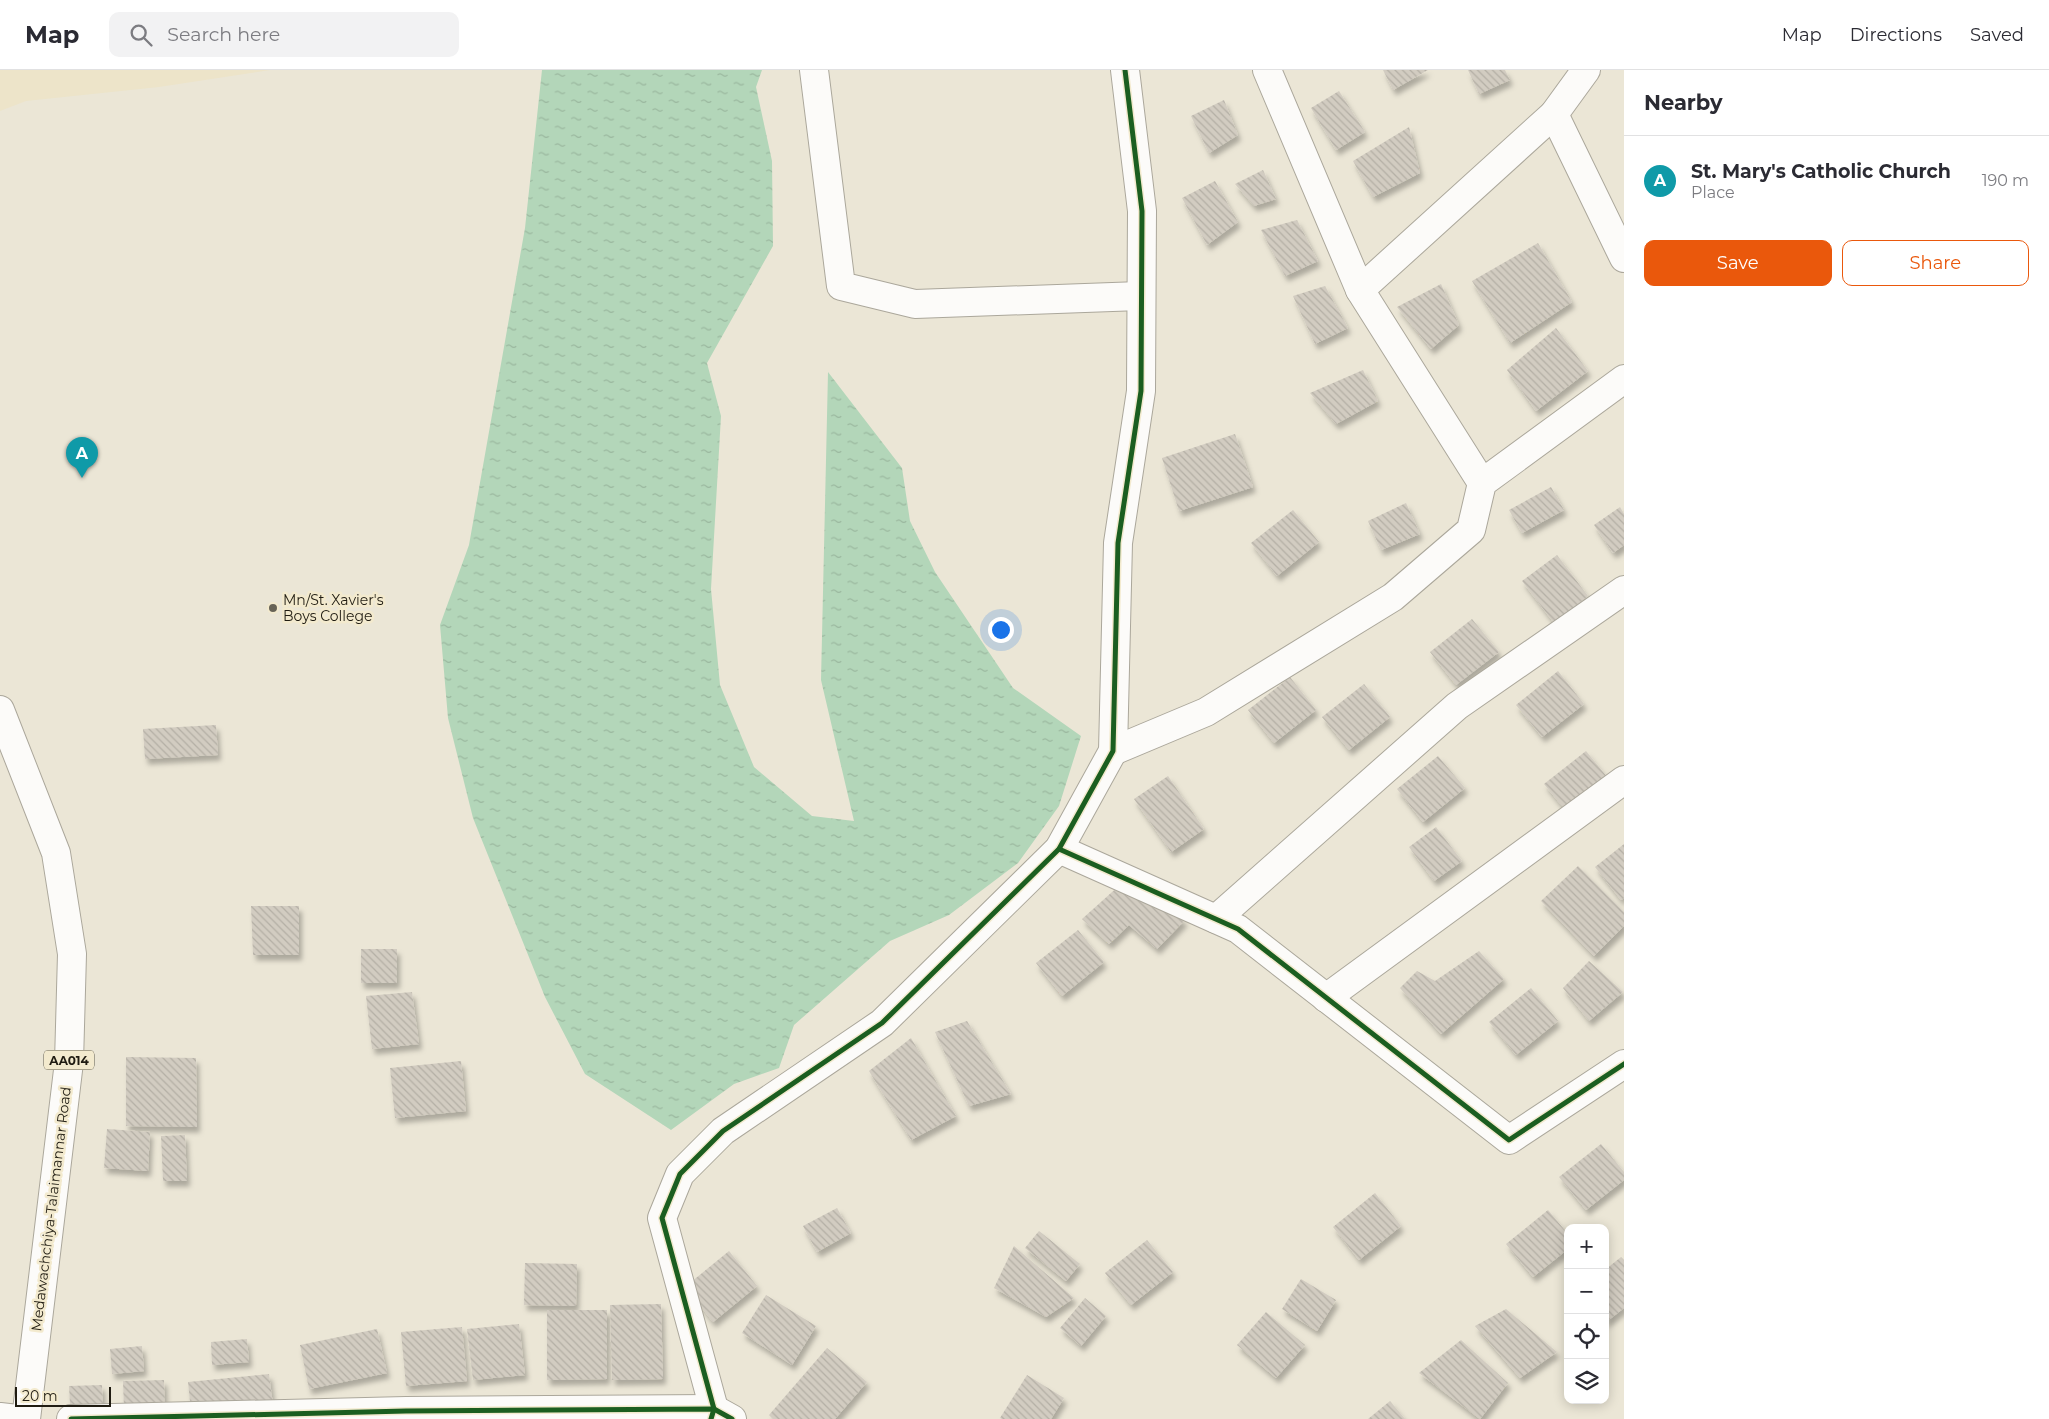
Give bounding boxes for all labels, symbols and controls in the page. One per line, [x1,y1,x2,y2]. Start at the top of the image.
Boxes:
search box [109,12,459,57]
text: Map [25,20,79,49]
icon: search [127,21,155,49]
text: Search here [167,23,280,46]
text: Map [1782,24,1822,46]
text: Directions [1850,24,1942,46]
text: Saved [1970,24,2024,46]
text: Nearby [1644,90,1723,115]
text: St. Mary's Catholic Church [1691,160,1951,183]
text: A [1654,171,1666,190]
text: 190 m [1982,171,2029,190]
text: Place [1691,183,1735,202]
button: Save [1644,240,1832,286]
button: Share [1842,240,2029,286]
pin: A [66,437,98,478]
place label: Mn/St. Xavier's Boys College [283,591,384,625]
marker: Mn/St. Xavier's Boys College [267,602,279,614]
your location [988,617,1014,643]
road number: AA014 [44,1050,94,1070]
street label: Medawachchiya-Talaimannar Road [27,1086,75,1332]
map controls [1564,1224,1609,1404]
button: + [1564,1224,1609,1269]
button: − [1564,1269,1609,1314]
button: locate [1564,1314,1609,1359]
button: layers [1564,1359,1609,1404]
scale bar [15,1384,111,1407]
text: 20 m [22,1387,58,1405]

